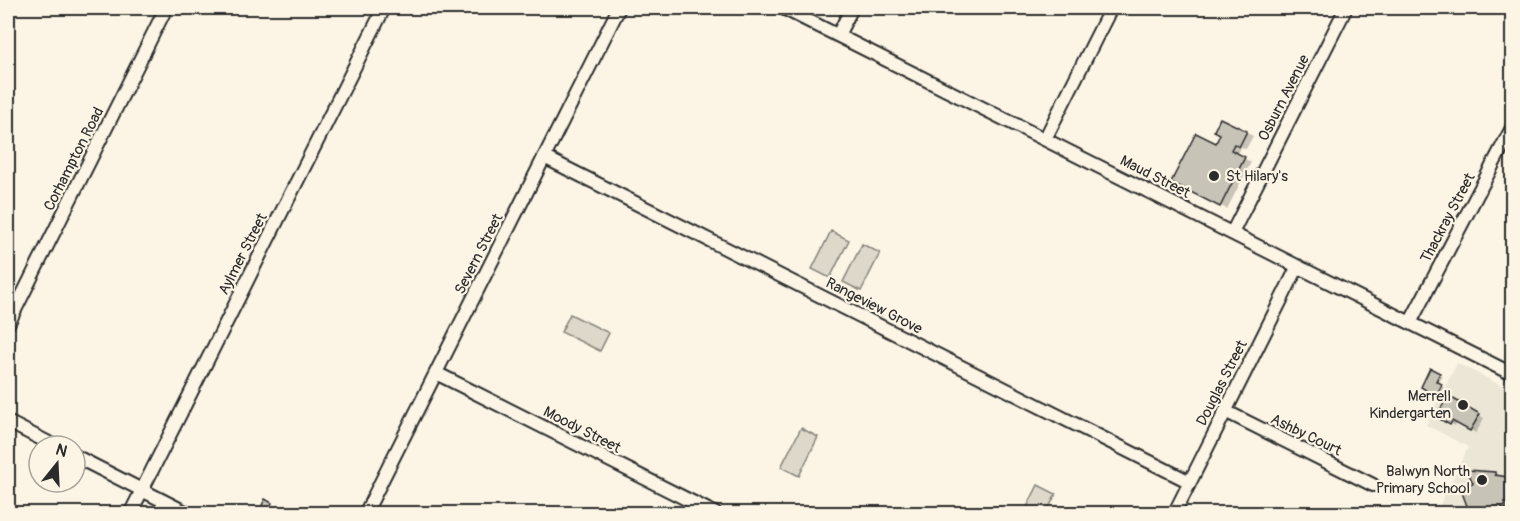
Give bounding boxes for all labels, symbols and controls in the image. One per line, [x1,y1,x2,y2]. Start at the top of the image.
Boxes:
street label: Osburn Avenue [1254,51,1314,144]
street label: Corhampton Road [40,104,108,214]
street label: Maud Street [1117,151,1194,203]
place label: St Hilary's [1226,167,1288,186]
marker: St Hilary's [1207,169,1221,183]
street label: Thackray Street [1416,169,1480,266]
street label: Aylmer Street [214,209,272,298]
street label: Severn Street [451,210,508,298]
street label: Rangeview Grove [822,273,926,339]
street label: Douglas Street [1192,336,1252,429]
place label: Merrell Kindergarten [1369,387,1451,423]
marker: Merrell Kindergarten [1456,398,1470,412]
street label: Moody Street [540,402,625,458]
street label: Ashby Court [1267,410,1346,461]
north arrow [27,434,87,494]
text: N [53,440,70,462]
place label: Balwyn North Primary School [1376,462,1470,498]
marker: Balwyn North Primary School [1475,473,1489,487]

